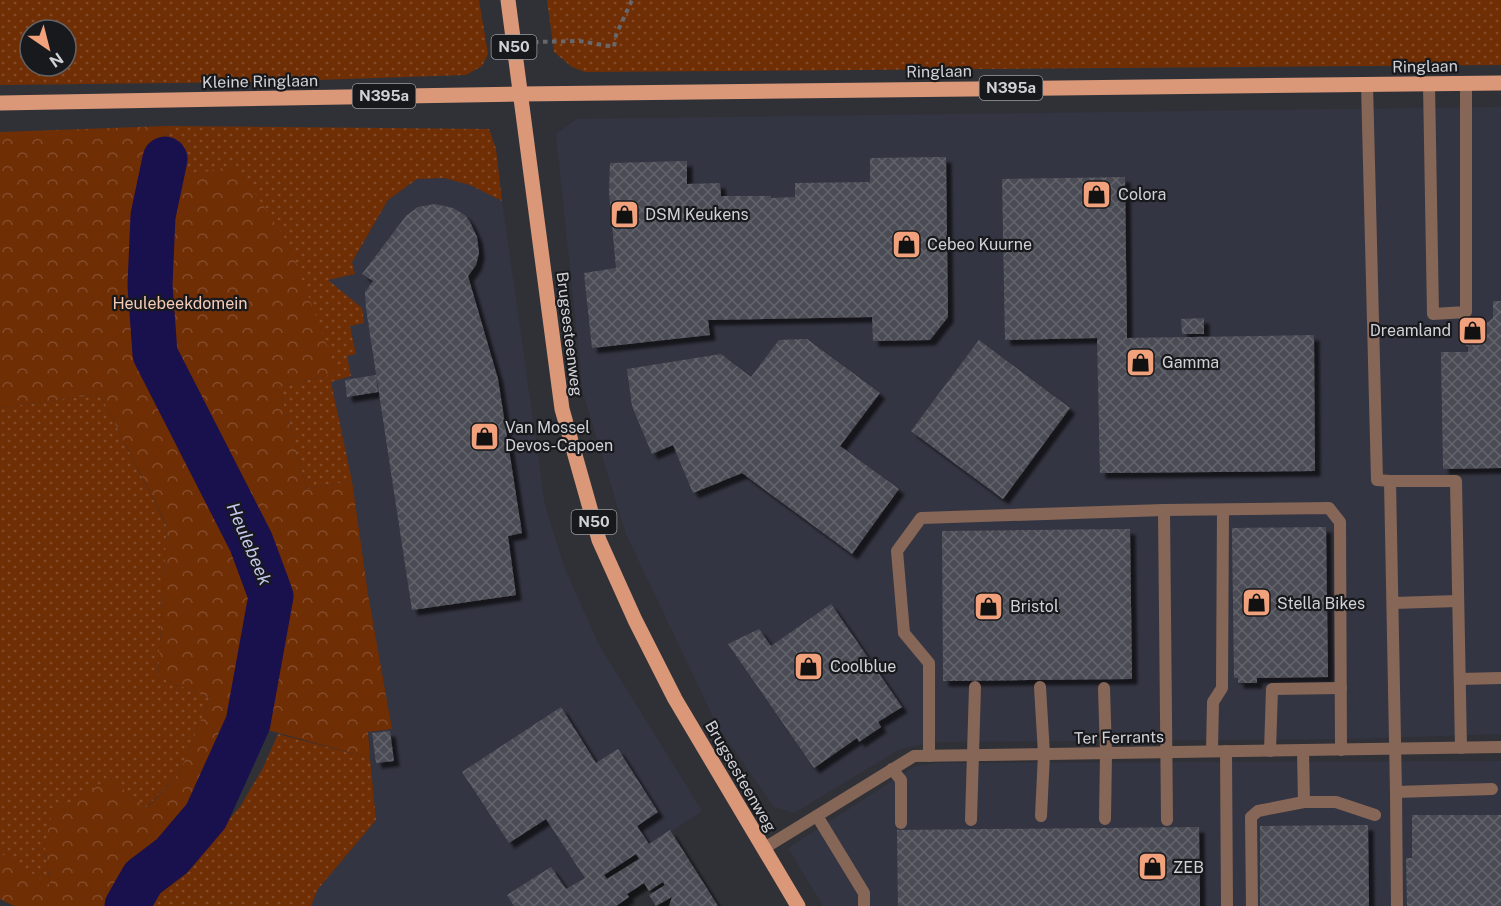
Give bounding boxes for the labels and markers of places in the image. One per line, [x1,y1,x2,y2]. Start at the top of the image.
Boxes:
shop icon: Colora [1081,178,1113,210]
place label: Colora [1118,185,1166,204]
shop icon: DSM Keukens [608,198,640,230]
place label: DSM Keukens [645,205,749,224]
shop icon: Cebeo Kuurne [890,228,922,260]
place label: Cebeo Kuurne [927,235,1032,254]
shop icon: Dreamland [1456,314,1488,346]
place label: Dreamland [1370,321,1451,340]
shop icon: Gamma [1125,346,1157,378]
place label: Gamma [1162,353,1219,372]
place label: Van Mossel Devos-Capoen [505,418,613,455]
shop icon: Van Mossel Devos-Capoen [468,420,500,452]
shop icon: Stella Bikes [1240,587,1272,619]
shop icon: Bristol [973,590,1005,622]
place label: Stella Bikes [1277,594,1365,613]
place label: Bristol [1010,597,1059,616]
shop icon: Coolblue [793,650,825,682]
place label: Coolblue [830,657,896,676]
shop icon: ZEB [1136,851,1168,883]
place label: ZEB [1173,858,1204,877]

